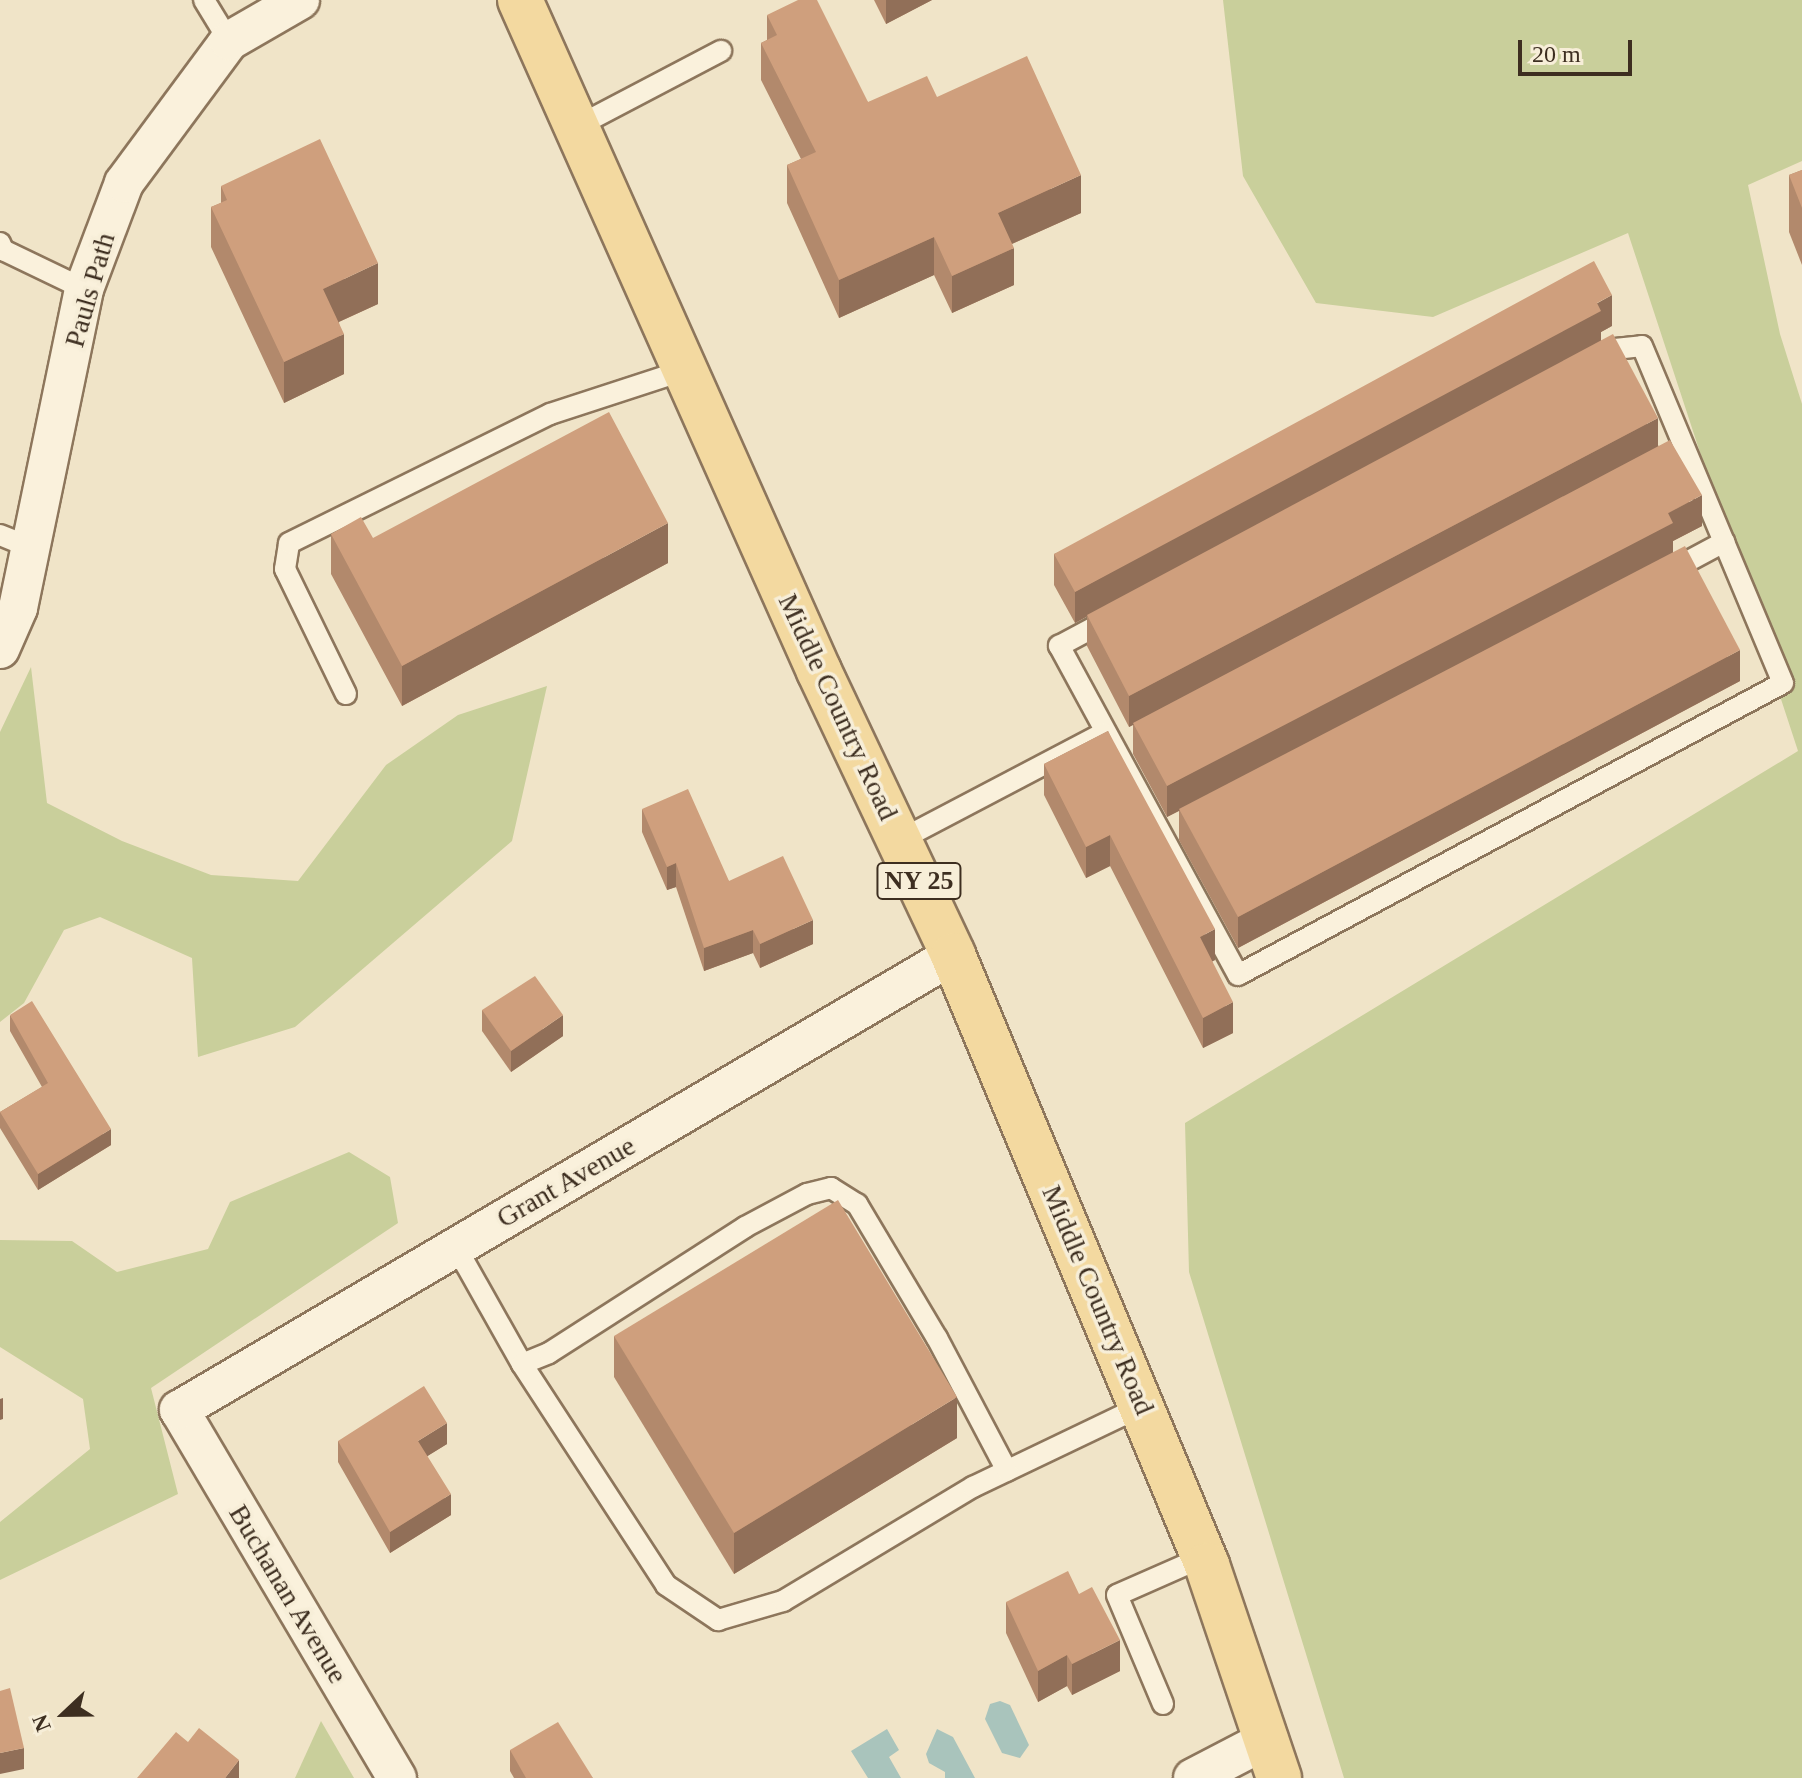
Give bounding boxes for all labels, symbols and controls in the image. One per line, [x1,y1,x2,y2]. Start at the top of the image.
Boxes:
scale bar [1522,24,1636,74]
text: 20 m [1532,41,1581,67]
street label: Pauls Path [58,229,122,351]
street label: Middle Country Road [771,589,905,825]
road number: NY 25 [875,859,963,903]
street label: Grant Avenue [490,1129,642,1235]
street label: Middle Country Road [1035,1180,1161,1420]
street label: Buchanan Avenue [221,1498,355,1690]
north arrow [24,1674,104,1754]
text: N [27,1711,56,1735]

